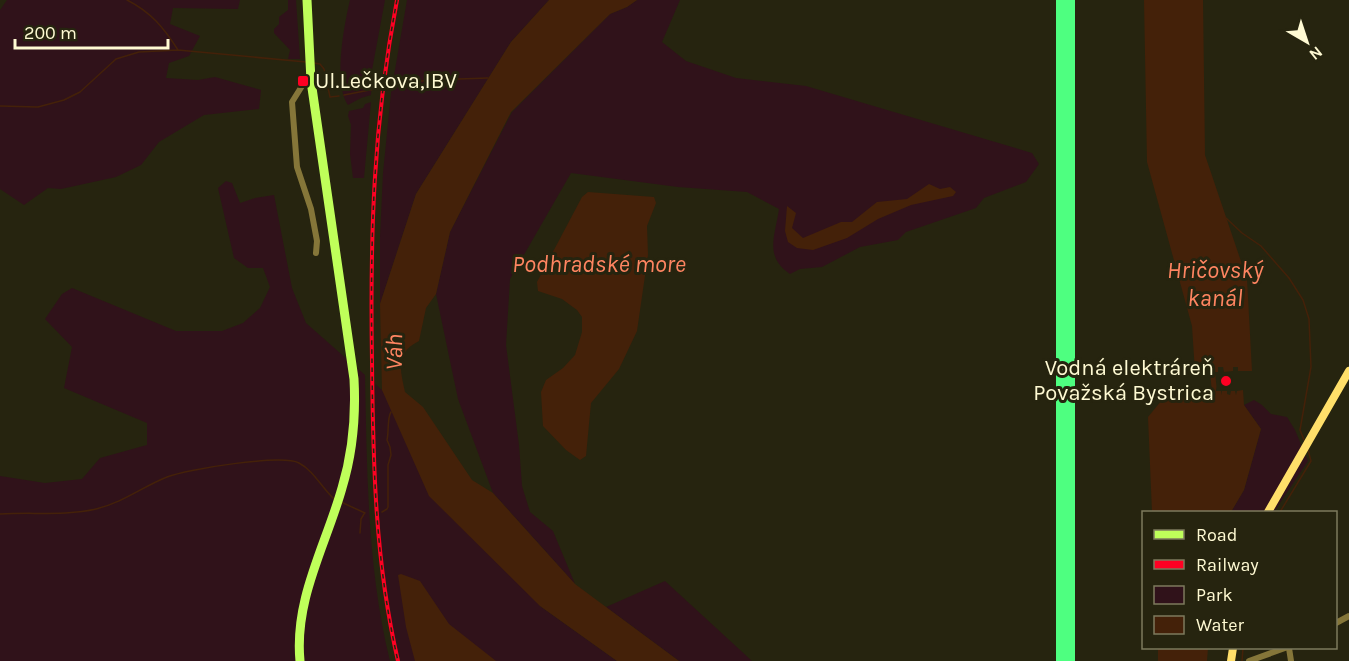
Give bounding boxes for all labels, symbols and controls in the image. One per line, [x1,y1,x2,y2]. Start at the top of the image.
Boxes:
scale bar [15,12,168,50]
north arrow [1277,12,1337,72]
text: 200 m [24,22,77,44]
text: N [1306,42,1327,64]
place label: Ul.Lečkova,IBV [315,68,457,94]
marker: Ul.Lečkova,IBV [296,74,310,88]
water label: Podhradské more [512,250,686,278]
water label: Hričovský kanál [1167,256,1264,312]
water label: Váh [380,333,408,371]
place label: Vodná elektráreň Považská Bystrica [1033,355,1214,406]
marker: Vodná elektráreň Považská Bystrica [1219,374,1233,388]
legend [1142,511,1337,649]
text: Road [1196,524,1237,546]
text: Railway [1196,554,1259,576]
text: Park [1196,584,1233,606]
text: Water [1196,614,1244,636]

